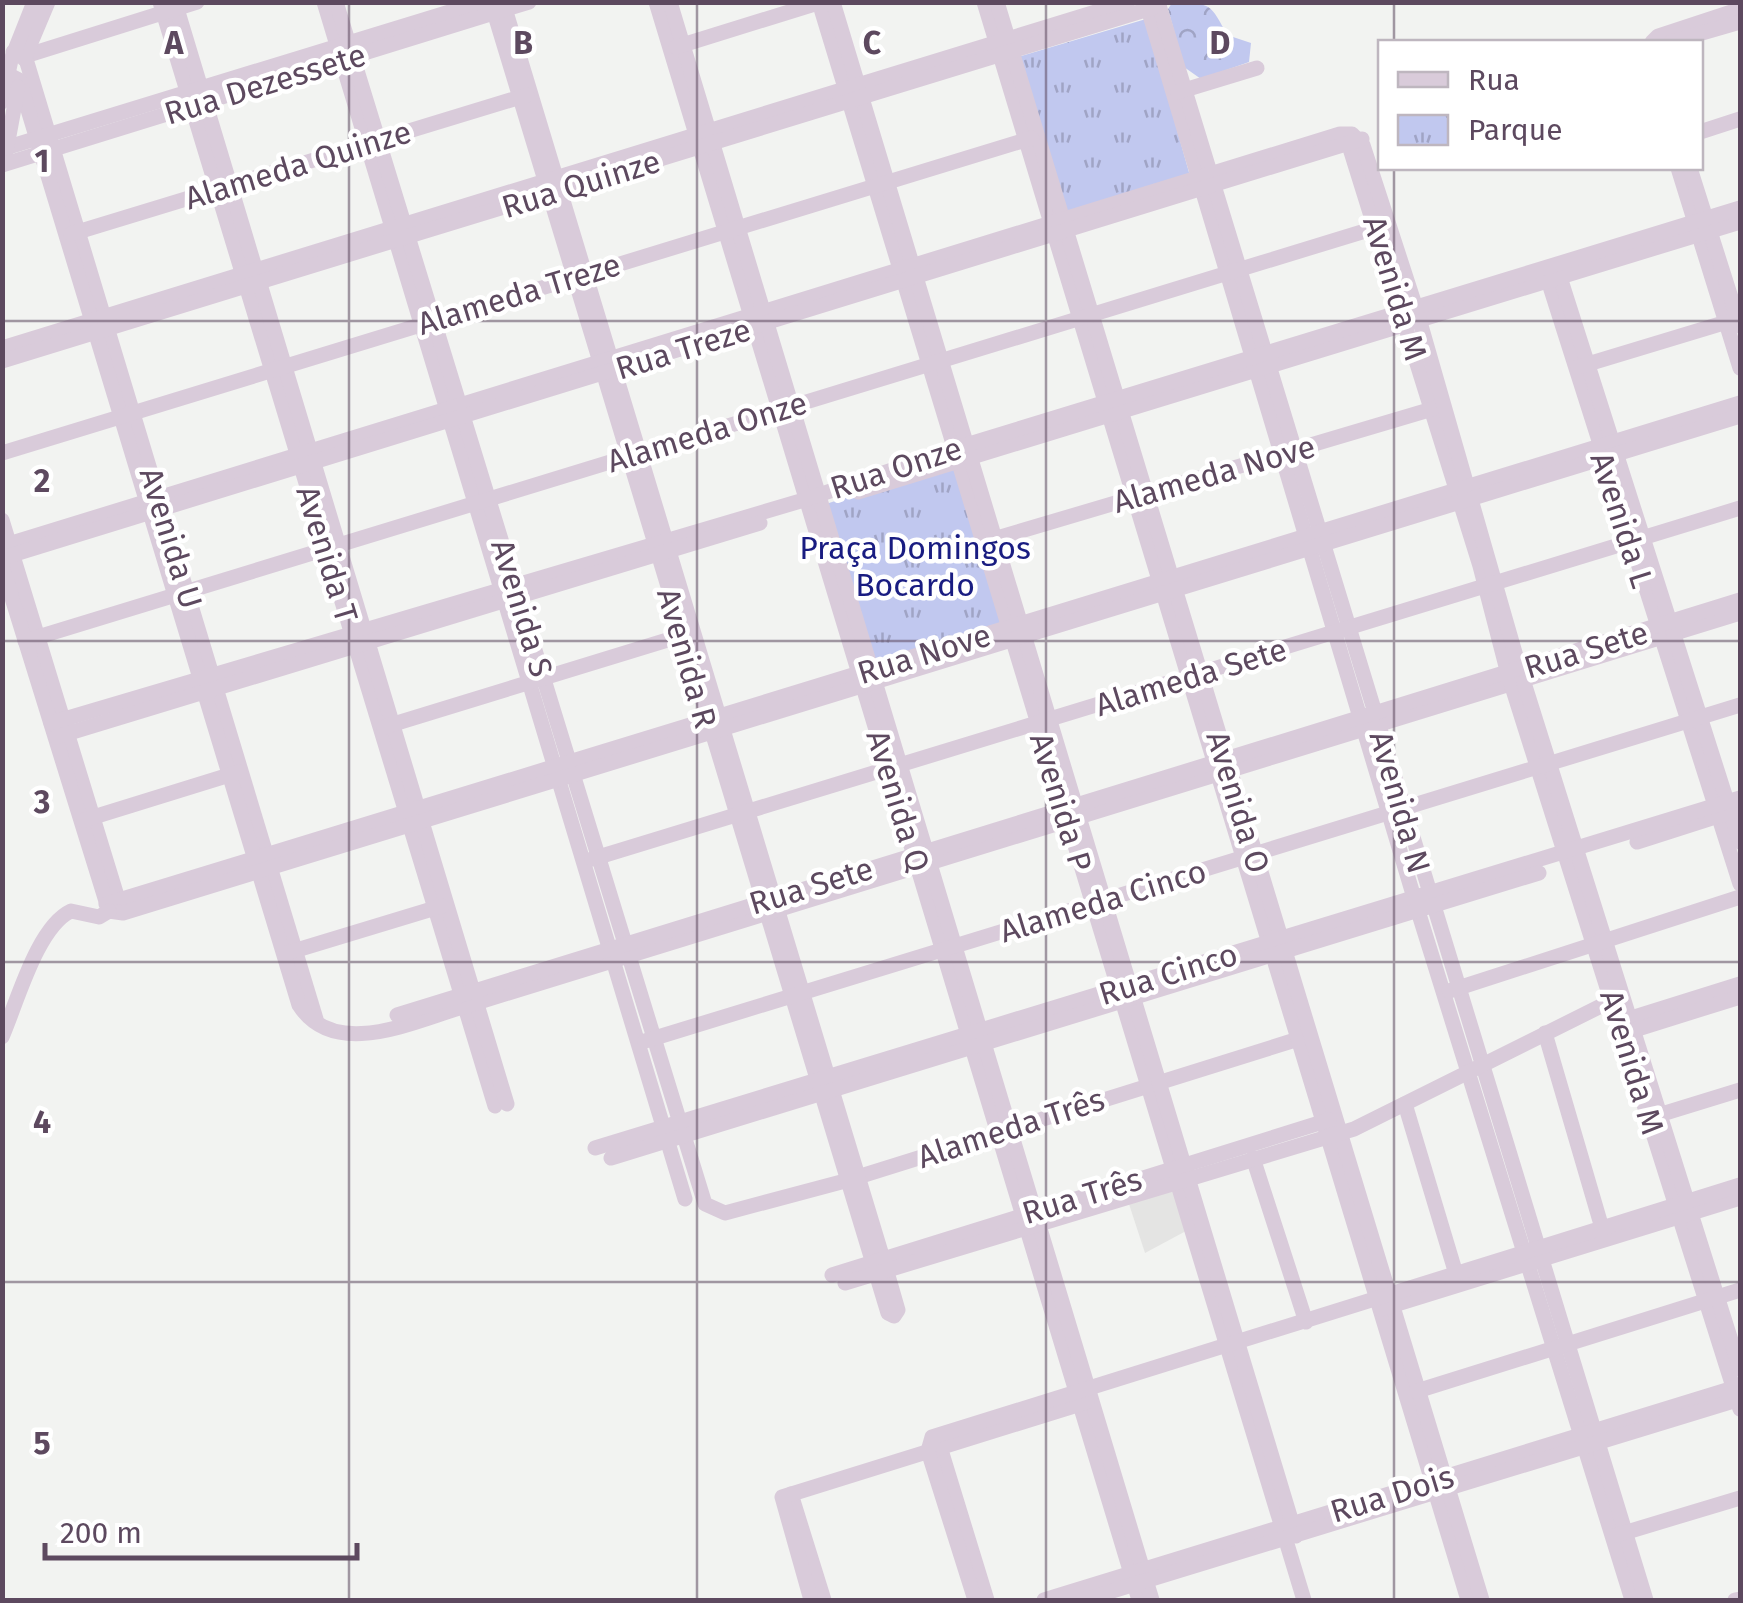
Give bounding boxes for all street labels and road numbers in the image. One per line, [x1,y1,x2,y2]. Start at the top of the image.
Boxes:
street label: Rua Dezessete [160,35,370,133]
street label: Alameda Quinze [180,113,416,217]
street label: Rua Quinze [497,142,665,226]
street label: Avenida M [1355,211,1435,365]
street label: Alameda Treze [413,245,625,343]
street label: Rua Treze [611,310,755,388]
street label: Alameda Onze [602,384,812,480]
street label: Alameda Nove [1109,427,1319,521]
street label: Rua Onze [825,429,967,507]
street label: Avenida L [1582,447,1662,593]
street label: Avenida U [132,463,210,613]
street label: Avenida T [288,481,366,627]
street label: Avenida S [483,535,561,681]
street label: Avenida R [649,584,725,732]
street label: Rua Sete [1520,613,1652,687]
street label: Rua Nove [853,616,995,692]
street label: Alameda Sete [1091,630,1291,724]
street label: Avenida Q [858,725,938,877]
street label: Avenida O [1198,726,1278,878]
street label: Avenida N [1362,727,1438,877]
street label: Avenida P [1022,728,1100,876]
street label: Rua Sete [745,849,877,923]
street label: Alameda Cinco [995,852,1211,950]
street label: Rua Cinco [1094,935,1242,1013]
street label: Avenida M [1592,985,1672,1139]
street label: Alameda Três [913,1080,1109,1176]
street label: Rua Três [1018,1160,1146,1232]
street label: Rua Dois [1326,1457,1458,1531]

